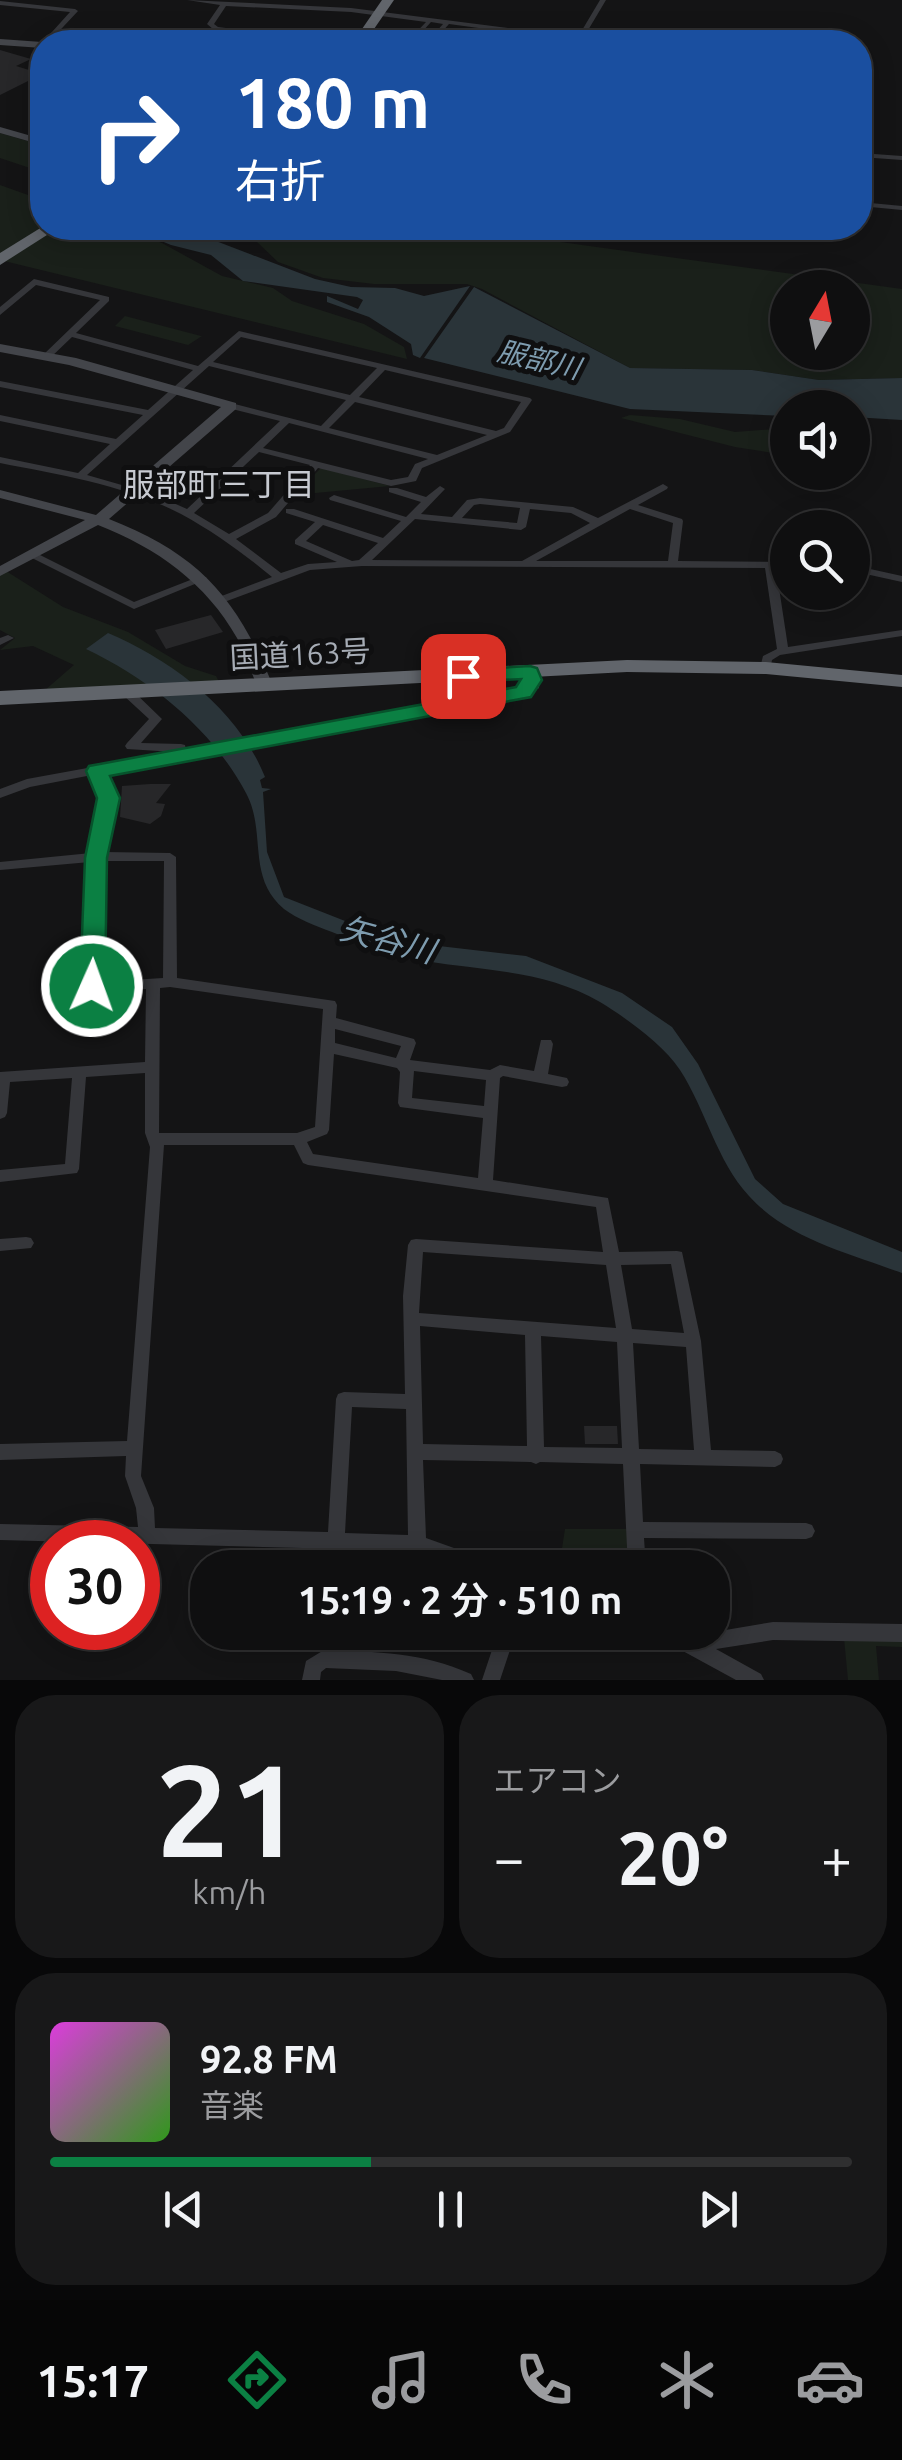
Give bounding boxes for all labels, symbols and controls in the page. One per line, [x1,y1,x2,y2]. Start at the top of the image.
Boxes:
text: 180 m [235,63,430,141]
icon: right [70,70,200,200]
text: 右折 [235,155,325,206]
north arrow [770,270,870,370]
map controls [770,270,870,610]
water label: 服部川 [495,334,586,384]
button: sound [770,390,870,490]
district label: 服部町三丁目 [123,466,315,502]
button: search [770,510,870,610]
street label: 国道163号 [229,633,371,675]
pin [421,634,506,719]
icon: arrive [436,649,491,704]
water label: 矢谷川 [337,909,442,970]
position arrow [40,934,144,1038]
speed limit sign: 30 [30,1520,160,1650]
text: 15:19 · 2 分 · 510 m [298,1579,622,1621]
text: 21 [156,1736,303,1882]
text: エアコン [494,1762,622,1798]
text: 20° [617,1815,728,1899]
text: − [494,1827,525,1888]
text: + [821,1827,852,1888]
text: km/h [192,1874,266,1910]
text: 92.8 FM [200,2038,338,2080]
text: 音楽 [200,2087,264,2123]
icon: previous [156,2182,211,2237]
icon: pause [423,2182,478,2237]
icon: next [691,2182,746,2237]
icon: directions [222,2345,292,2415]
icon: music [366,2345,436,2415]
icon: phone [509,2345,579,2415]
icon: climate [652,2345,722,2415]
icon: car [795,2345,865,2415]
text: 15:17 [37,2355,149,2406]

